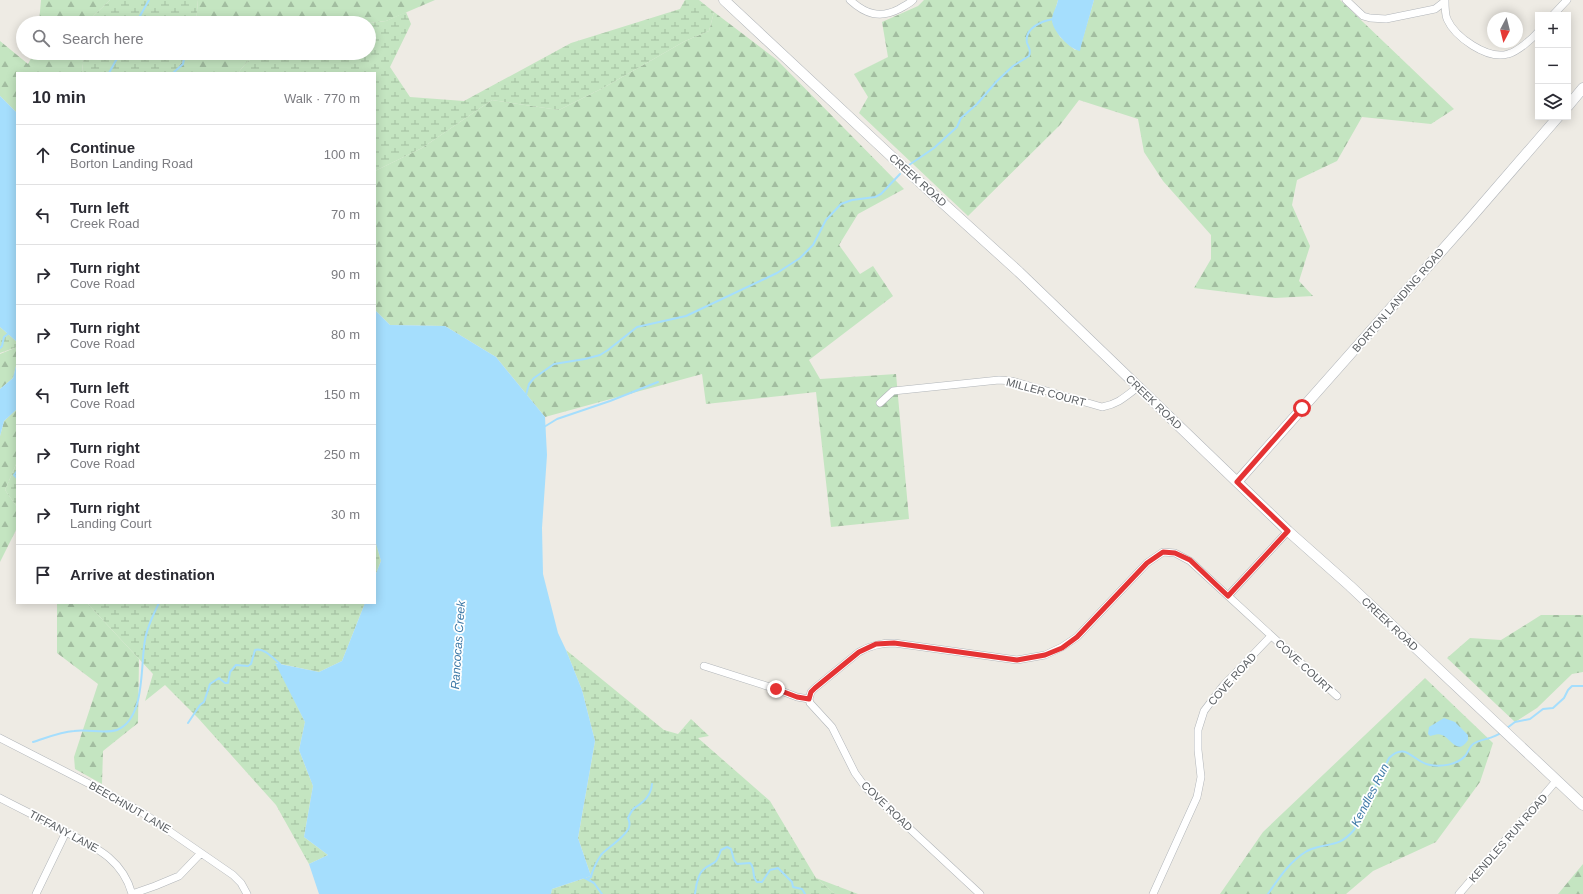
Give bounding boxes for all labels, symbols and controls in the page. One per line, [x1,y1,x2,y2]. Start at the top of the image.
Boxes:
north arrow [1487,12,1523,48]
map controls [1535,12,1571,120]
button: + [1535,12,1571,48]
search box [16,16,376,60]
icon: search [30,27,52,49]
text: Search here [62,30,144,47]
button: − [1535,48,1571,84]
button: layers [1535,84,1571,120]
text: 10 min [32,88,86,107]
text: Walk · 770 m [284,91,360,106]
text: Continue [70,139,135,156]
icon: ahead [32,144,54,166]
text: 100 m [324,147,360,162]
street label: CREEK ROAD [887,151,949,209]
text: Borton Landing Road [70,156,193,171]
text: Turn left [70,199,129,216]
icon: left [32,204,54,226]
text: 70 m [331,207,360,222]
text: Creek Road [70,216,139,231]
street label: BORTON LANDING ROAD [1350,246,1446,354]
text: Turn right [70,259,140,276]
icon: right [32,264,54,286]
text: 90 m [331,267,360,282]
text: Cove Road [70,276,135,291]
text: Turn right [70,319,140,336]
icon: right [32,324,54,346]
text: 80 m [331,327,360,342]
text: Cove Road [70,336,135,351]
street label: CREEK ROAD [1124,372,1184,432]
street label: MILLER COURT [1005,376,1087,408]
text: Turn left [70,379,129,396]
icon: left [32,384,54,406]
text: 150 m [324,387,360,402]
text: Cove Road [70,396,135,411]
route start [1293,399,1311,417]
text: Turn right [70,439,140,456]
icon: right [32,444,54,466]
text: 250 m [324,447,360,462]
text: Cove Road [70,456,135,471]
text: Turn right [70,499,140,516]
icon: right [32,504,54,526]
text: 30 m [331,507,360,522]
text: Landing Court [70,516,152,531]
icon: arrive [32,564,54,586]
text: Arrive at destination [70,566,215,583]
street label: CREEK ROAD [1359,595,1421,653]
water label: Rancocas Creek [448,599,468,690]
street label: COVE COURT [1273,637,1335,696]
street label: COVE ROAD [1205,650,1259,708]
route end [767,680,785,698]
water label: Kendles Run [1348,761,1392,829]
street label: BEECHNUT LANE [87,779,173,835]
street label: COVE ROAD [859,779,915,833]
street label: KENDLES RUN ROAD [1466,791,1550,885]
street label: TIFFANY LANE [27,808,101,854]

